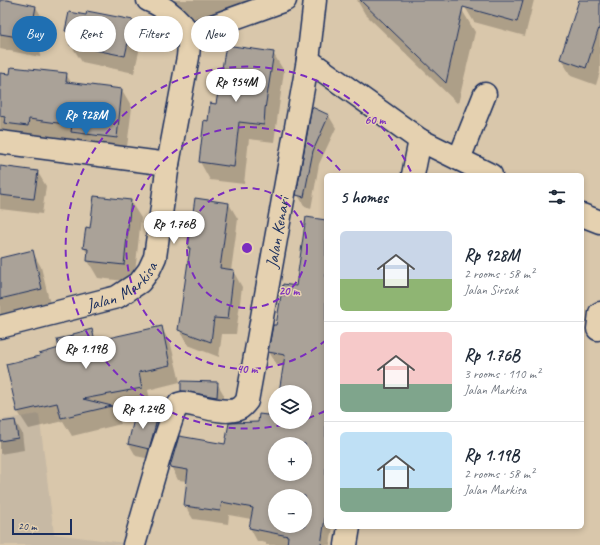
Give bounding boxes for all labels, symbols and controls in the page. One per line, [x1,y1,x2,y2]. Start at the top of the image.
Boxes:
chip: Buy [12,16,57,52]
chip: Rent [65,16,116,52]
chip: Filters [124,16,183,52]
chip: New [191,16,239,52]
pin: Rp 954M [199,69,273,103]
text: Rp 954M [215,74,257,90]
pin: Rp 928M [49,102,123,136]
text: Rp 928M [65,107,107,123]
text: 60 m [365,112,387,128]
icon: filters [546,186,568,208]
text: 5 homes [340,187,388,208]
street label: Jalan Kenari [260,193,294,271]
pin: Rp 1.76B [133,211,215,245]
text: Rp 1.76B [153,216,195,232]
centre of rings [240,241,254,255]
text: Rp 928M [464,245,519,266]
icon: home [372,247,420,295]
street label: Jalan Markisa [83,258,162,315]
text: 2 rooms · 58 m² [464,266,534,282]
text: Jalan Sirsak [464,282,518,298]
text: 20 m [279,283,300,299]
pin: Rp 1.19B [45,336,127,370]
text: Rp 1.19B [65,341,107,357]
text: Rp 1.76B [464,345,520,366]
icon: home [372,348,420,396]
text: 40 m [237,361,258,377]
text: 3 rooms · 110 m² [464,366,540,382]
text: Jalan Markisa [464,382,526,398]
map controls [268,385,312,533]
button: layers [268,385,312,429]
pin: Rp 1.24B [102,396,184,430]
text: Rp 1.24B [122,401,164,417]
button: + [268,437,312,481]
text: Rp 1.19B [464,445,519,466]
icon: home [372,448,420,496]
text: 2 rooms · 58 m² [464,466,534,482]
text: Jalan Markisa [464,482,526,498]
button: − [268,489,312,533]
scale bar [12,517,72,536]
text: 20 m [18,519,37,533]

